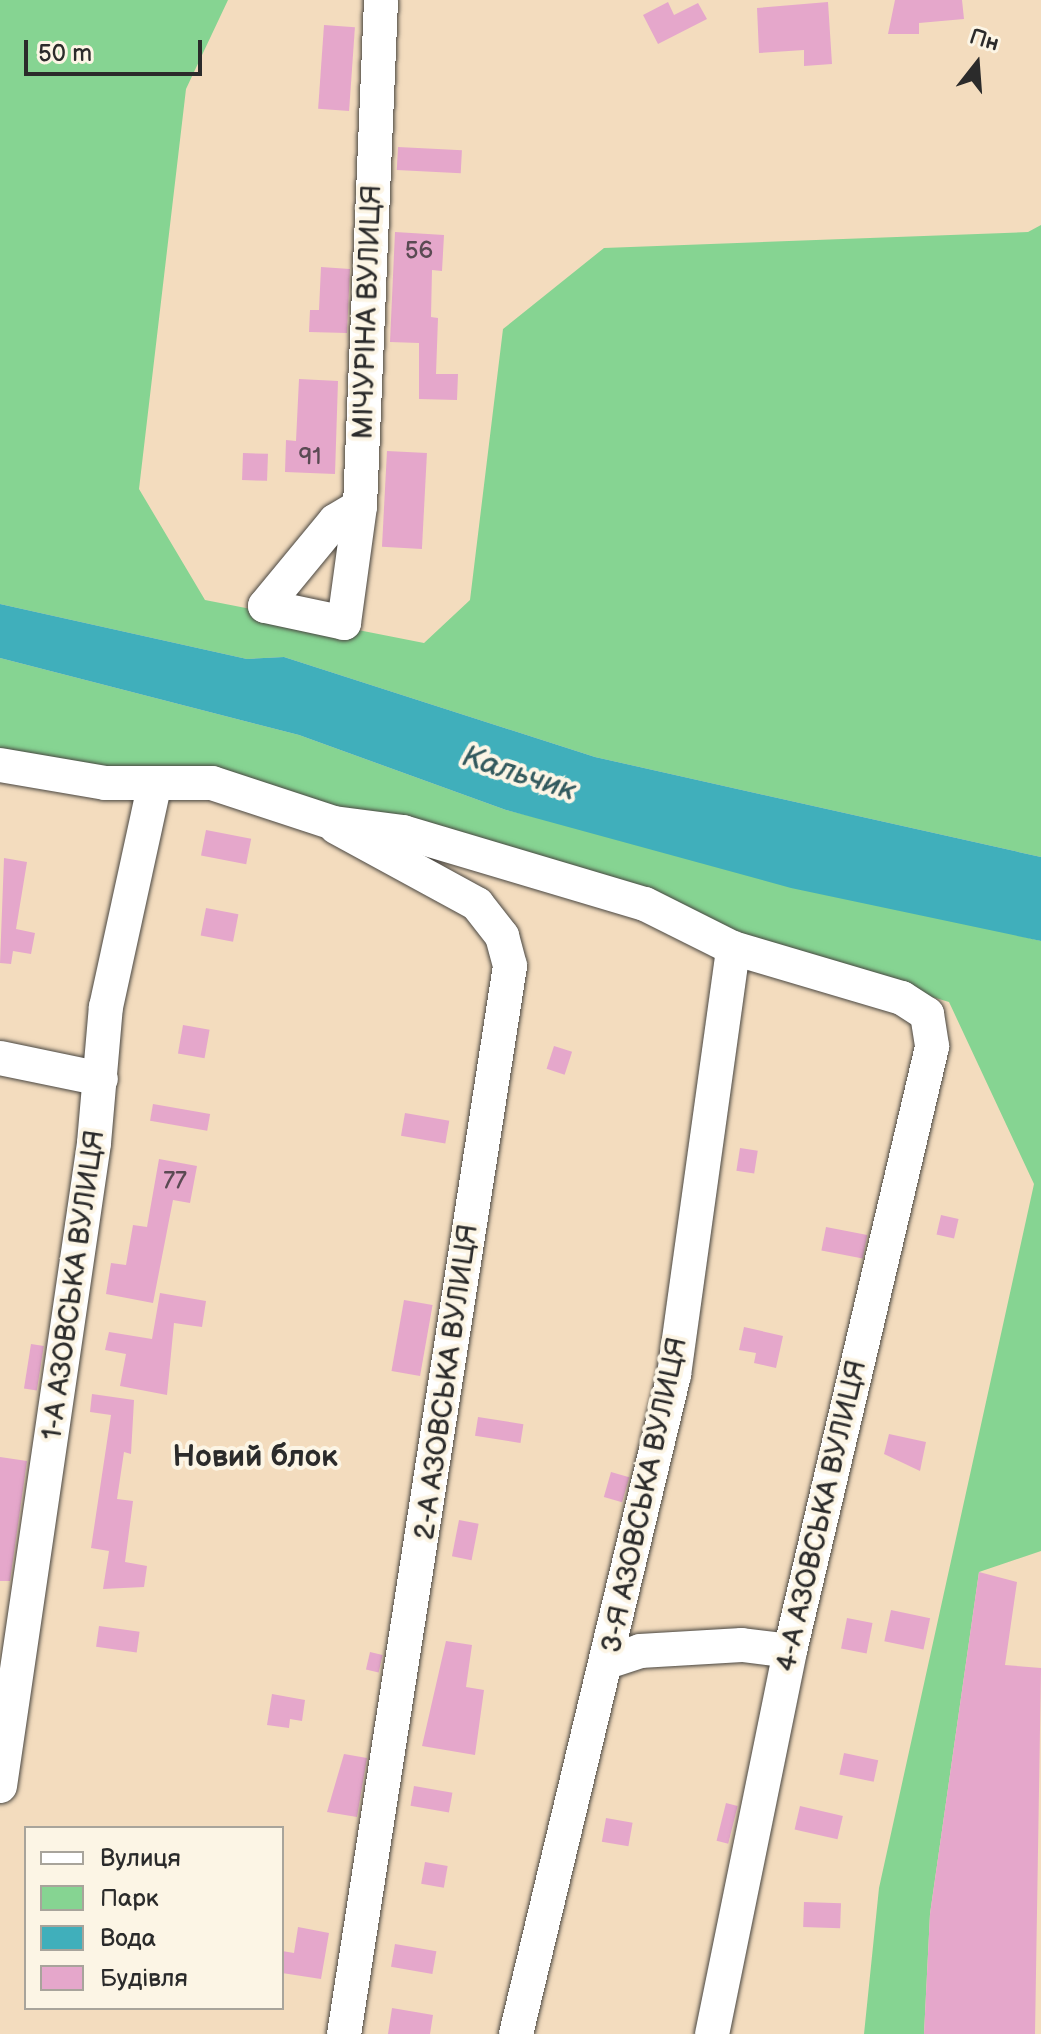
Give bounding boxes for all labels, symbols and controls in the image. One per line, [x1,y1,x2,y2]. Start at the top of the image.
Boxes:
text: Пн [966,23,1002,58]
scale bar [28,24,206,74]
north arrow [937,24,1017,104]
text: 50 m [38,39,92,68]
street label: МІЧУРІНА ВУЛИЦЯ [347,184,389,440]
house number: 56 [405,237,433,265]
house number: 91 [298,443,322,471]
water label: Кальчик [458,739,580,809]
street label: 1-А АЗОВСЬКА ВУЛИЦЯ [36,1128,112,1442]
house number: 77 [163,1167,187,1195]
street label: 2-А АЗОВСЬКА ВУЛИЦЯ [408,1222,486,1542]
street label: 3-Я АЗОВСЬКА ВУЛИЦЯ [595,1334,695,1656]
street label: 4-А АЗОВСЬКА ВУЛИЦЯ [770,1357,874,1675]
district label: Новий блок [173,1439,337,1475]
legend [24,1826,284,2010]
text: Вулиця [100,1844,181,1873]
text: Парк [100,1884,158,1913]
text: Вода [100,1924,156,1953]
text: Будівля [100,1964,188,1993]

